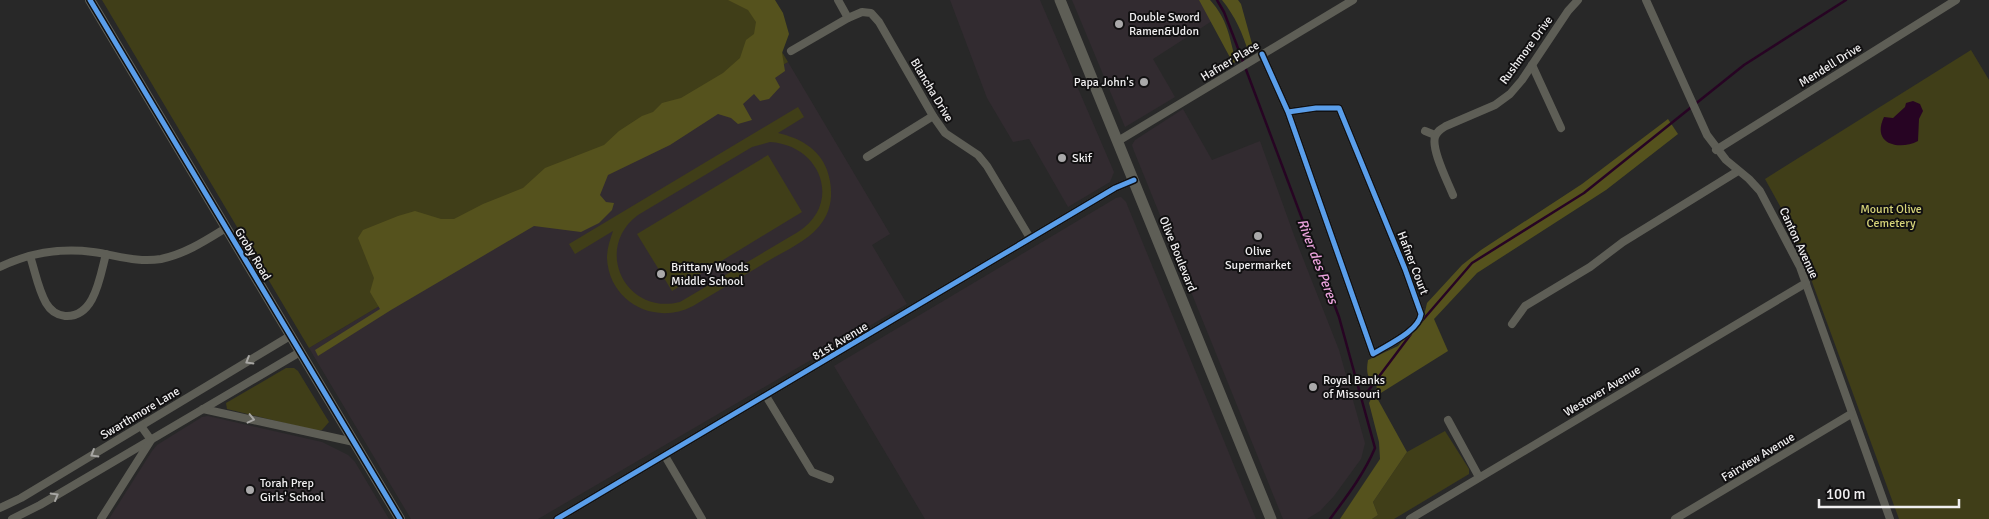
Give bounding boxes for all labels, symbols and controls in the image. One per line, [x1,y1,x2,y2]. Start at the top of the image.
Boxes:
place label: Double Sword Ramen&Udon [1129,10,1200,39]
street label: Rushmore Drive [1497,13,1556,87]
marker: Double Sword Ramen&Udon [1113,18,1125,30]
street label: Hafner Place [1198,38,1262,85]
street label: Mendell Drive [1796,40,1864,91]
street label: Blancha Drive [907,56,956,125]
place label: Papa John's [1074,75,1134,90]
marker: Papa John's [1138,76,1150,88]
place label: Skif [1072,151,1093,166]
marker: Skif [1056,152,1068,164]
park label: Mount Olive Cemetery [1860,202,1922,231]
street label: Canton Avenue [1776,205,1822,281]
street label: Olive Boulevard [1156,214,1199,294]
water label: River des Peres [1294,216,1342,308]
street label: Groby Road [231,225,274,283]
street label: Hafner Court [1394,229,1431,297]
marker: Olive Supermarket [1252,230,1264,242]
place label: Olive Supermarket [1225,244,1291,273]
place label: Brittany Woods Middle School [671,260,749,289]
marker: Brittany Woods Middle School [655,268,667,280]
street label: 81st Avenue [810,319,871,364]
one-way arrow [245,355,254,365]
street label: Westover Avenue [1561,363,1643,420]
place label: Royal Banks of Missouri [1323,373,1385,402]
marker: Royal Banks of Missouri [1307,381,1319,393]
street label: Swarthmore Lane [98,384,183,443]
one-way arrow [246,413,255,424]
street label: Fairview Avenue [1719,430,1798,485]
one-way arrow [91,447,100,457]
place label: Torah Prep Girls' School [260,476,325,505]
scale bar [1819,476,1959,508]
marker: Torah Prep Girls' School [244,484,256,496]
text: 100 m [1826,485,1866,503]
one-way arrow [50,493,59,503]

